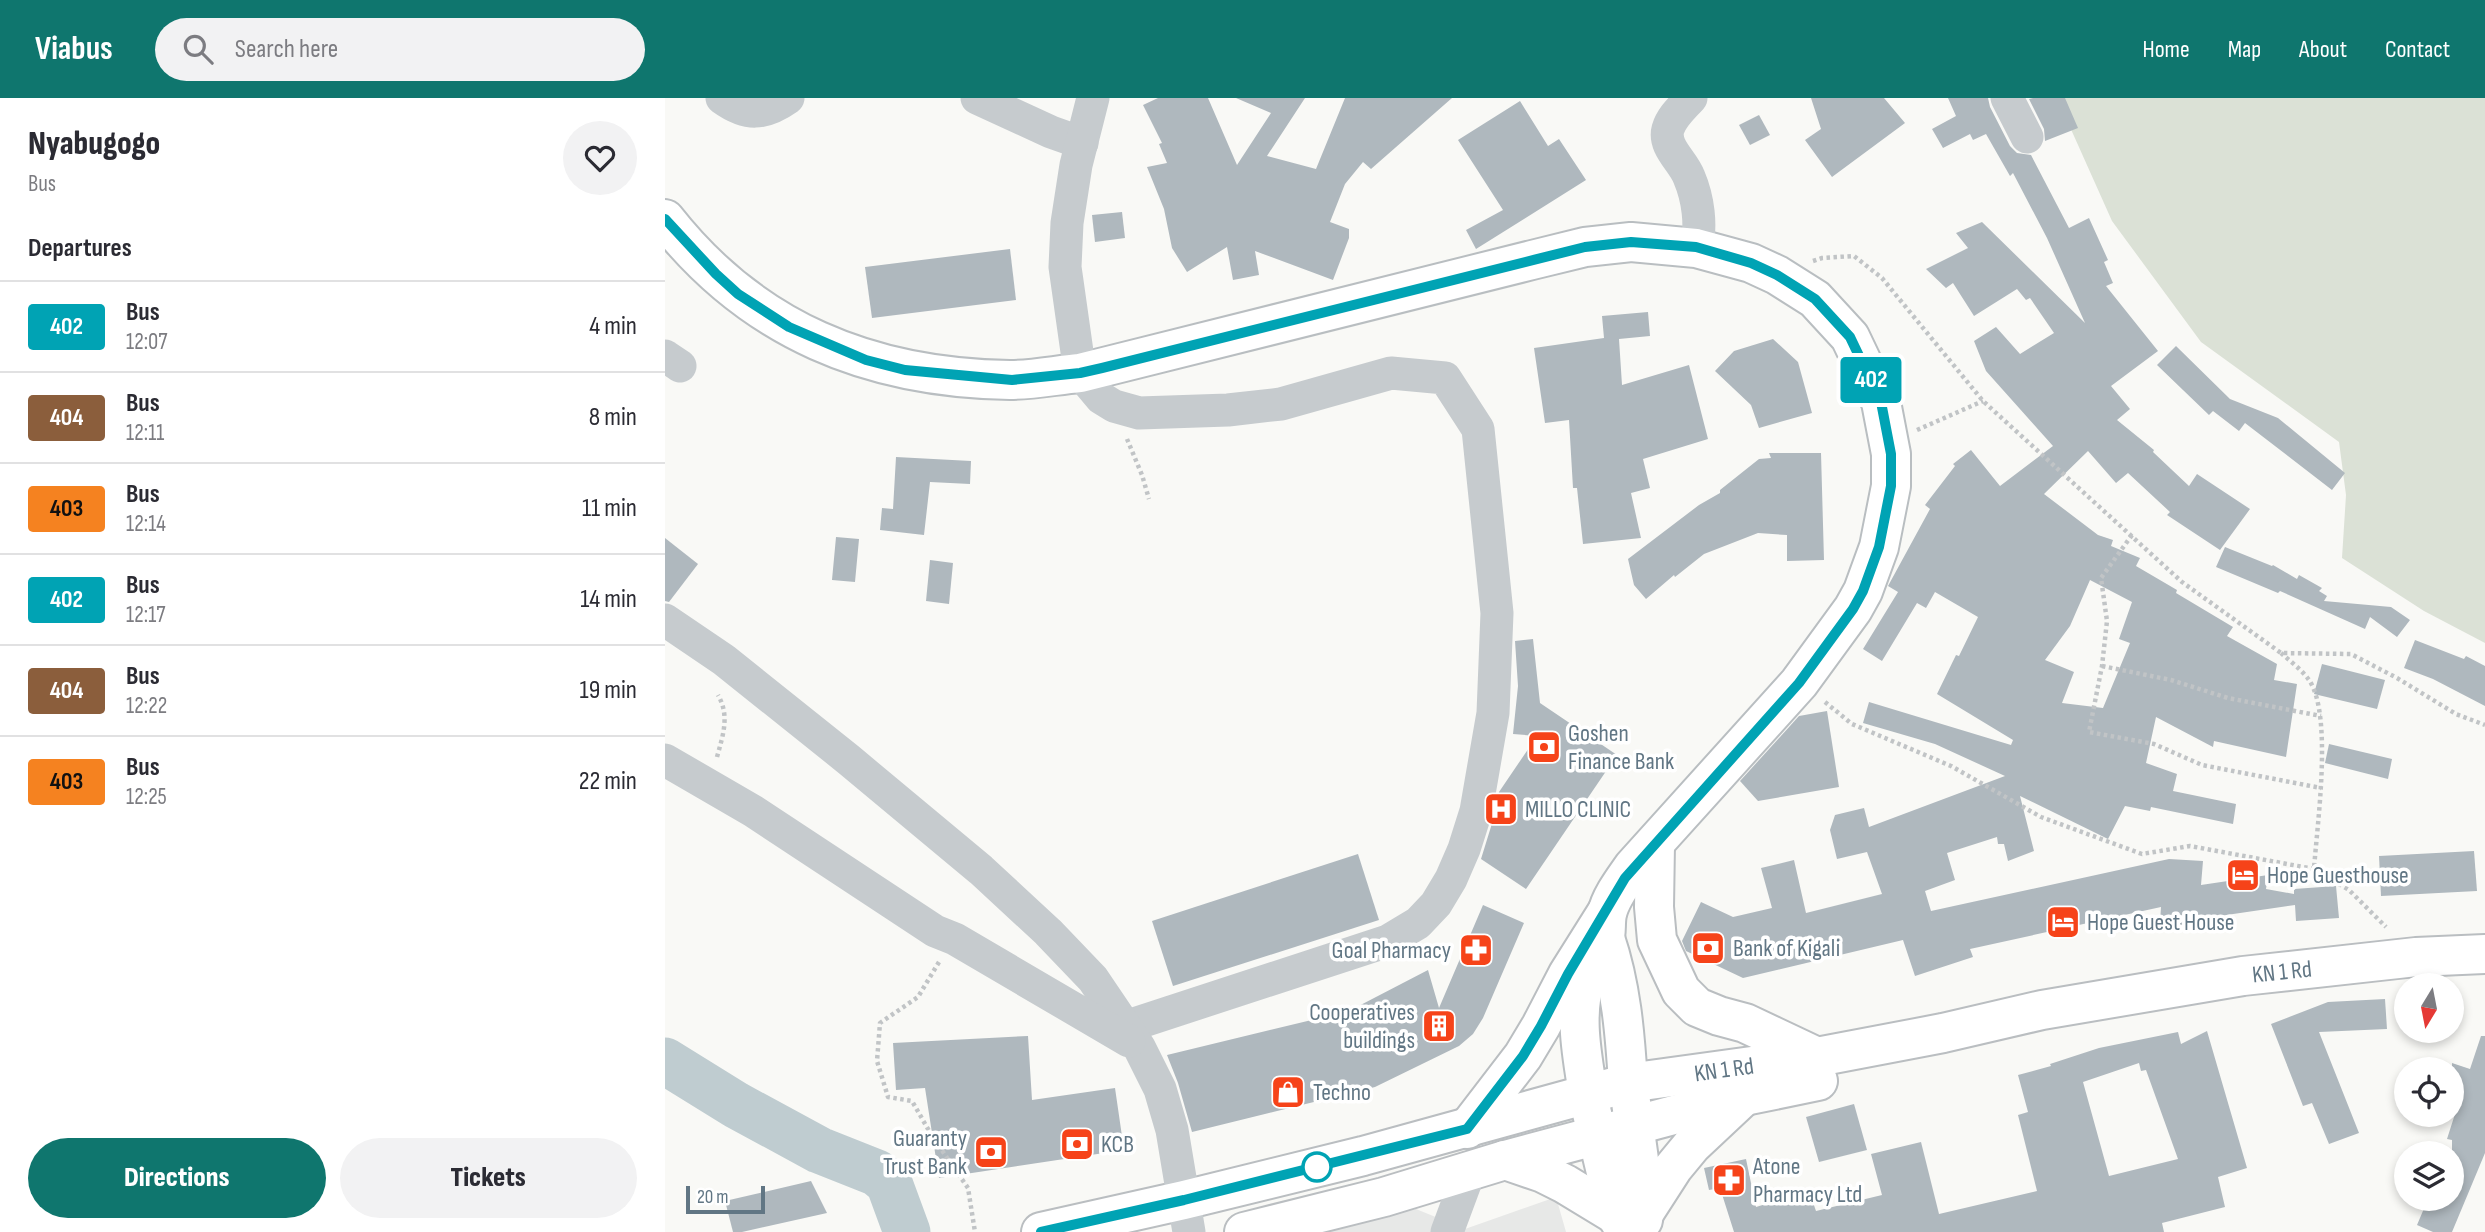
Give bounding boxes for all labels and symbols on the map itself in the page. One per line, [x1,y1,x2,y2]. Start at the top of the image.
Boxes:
line badge: 402 [1831,357,1911,403]
place label: Goshen Finance Bank [1568,719,1674,776]
bank icon: Goshen Finance Bank [1525,728,1563,766]
hospital icon: MILLO CLINIC [1482,790,1520,828]
place label: MILLO CLINIC [1525,795,1631,824]
hotel icon: Hope Guesthouse [2224,856,2262,894]
place label: Hope Guesthouse [2267,861,2409,890]
hotel icon: Hope Guest House [2044,903,2082,941]
place label: Hope Guest House [2087,908,2234,937]
bank icon: Bank of Kigali [1689,929,1727,967]
pharmacy icon: Goal Pharmacy [1457,931,1495,969]
place label: Bank of Kigali [1733,934,1840,963]
place label: Goal Pharmacy [1332,936,1451,965]
street label: KN 1 Rd [2251,954,2313,990]
north arrow [2394,973,2464,1043]
place label: Cooperatives buildings [1309,998,1415,1055]
building icon: Cooperatives buildings [1420,1007,1458,1045]
street label: KN 1 Rd [1692,1051,1756,1089]
shop icon: Techno [1269,1073,1307,1111]
place label: Techno [1313,1078,1371,1107]
place label: Guaranty Trust Bank [883,1124,967,1181]
bank icon: KCB [1058,1125,1096,1163]
place label: KCB [1101,1130,1134,1159]
bank icon: Guaranty Trust Bank [972,1133,1010,1171]
unlabelled marker [1302,1152,1332,1182]
place label: Atone Pharmacy Ltd [1752,1152,1862,1209]
pharmacy icon: Atone Pharmacy Ltd [1710,1161,1748,1199]
scale bar [686,1183,765,1215]

